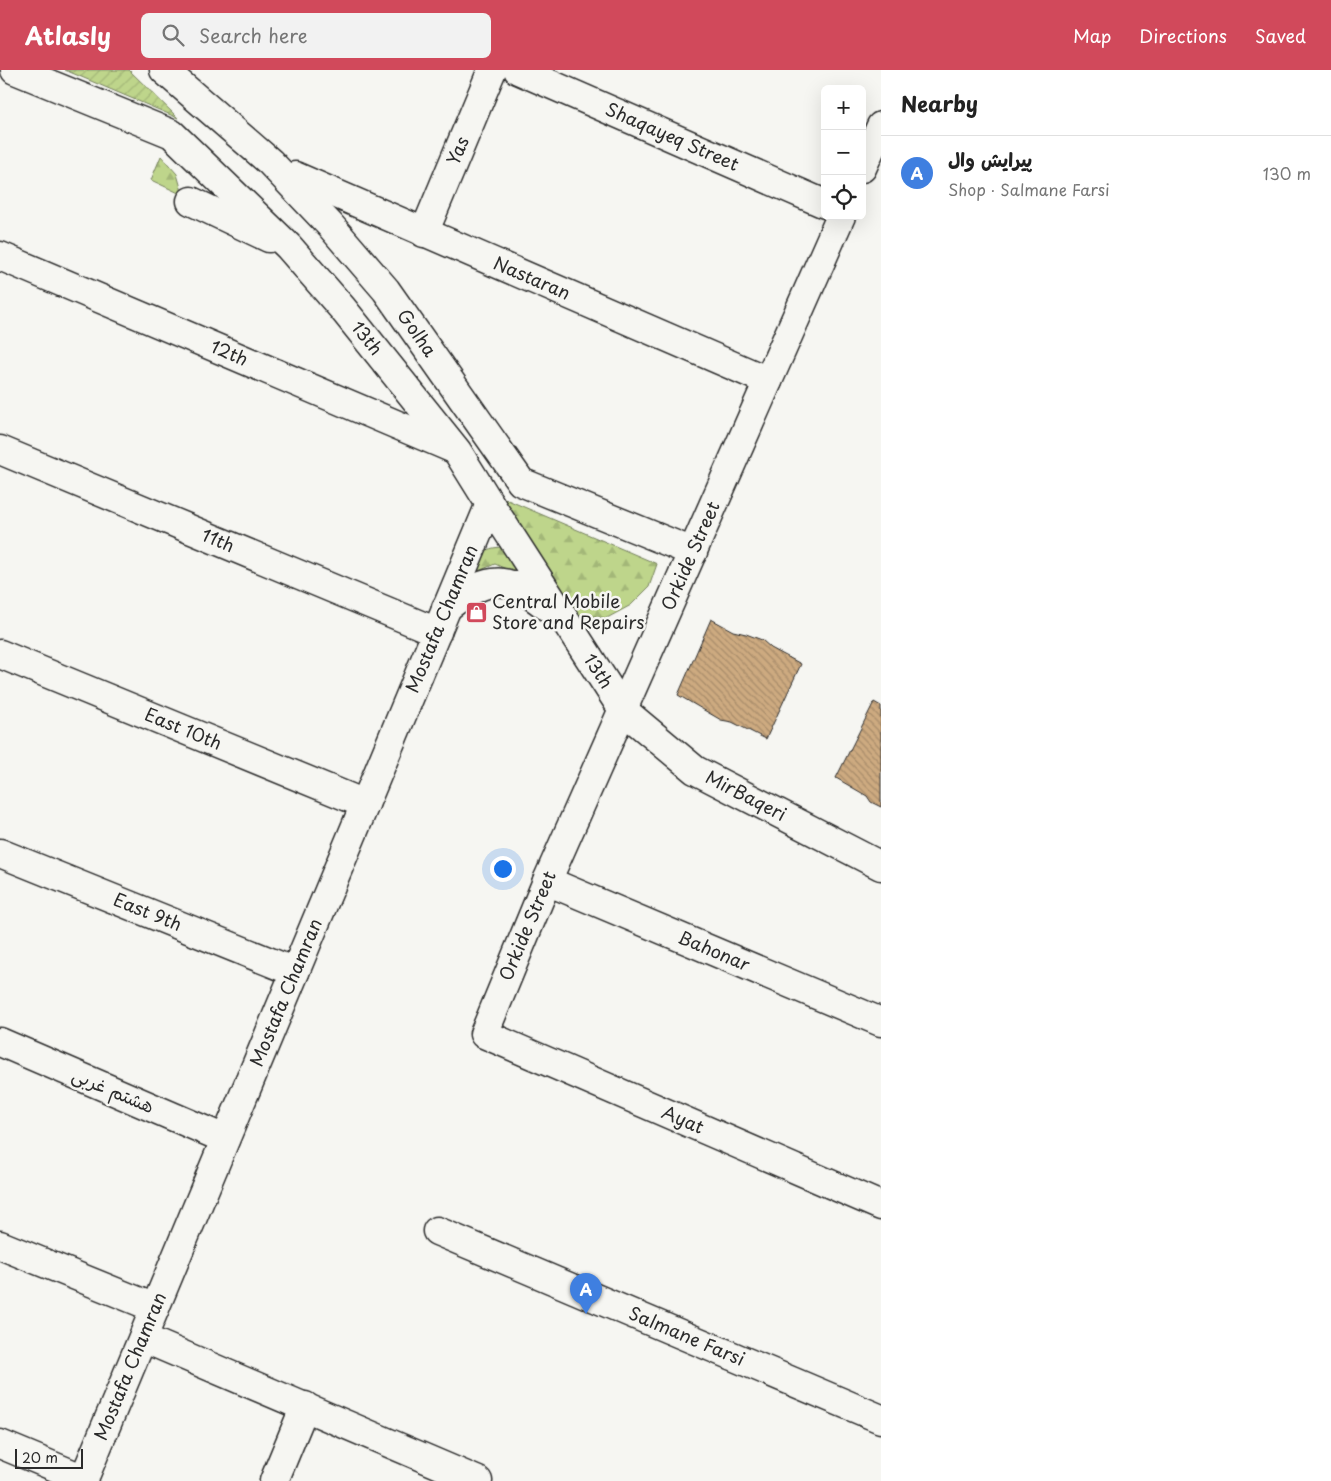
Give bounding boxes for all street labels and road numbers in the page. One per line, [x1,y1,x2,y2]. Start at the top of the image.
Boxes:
street label: Shaqayeq Street [601,95,744,177]
street label: Yas [439,132,475,169]
street label: Nastaran [490,249,575,306]
street label: Golha [391,303,444,362]
street label: 13th [345,314,390,360]
street label: 12th [207,332,253,372]
street label: Orkide Street [653,496,726,614]
street label: 11th [198,520,239,558]
street label: Mostafa Chamran [398,540,484,696]
street label: 13th [578,647,621,693]
street label: East 10th [141,700,226,756]
street label: MirBaqeri [701,763,792,827]
street label: Orkide Street [491,866,562,985]
street label: East 9th [110,885,186,937]
street label: Mostafa Chamran [242,914,328,1070]
street label: Bahonar [674,923,755,977]
street label: هشتم غربی [68,1060,159,1121]
street label: Ayat [658,1098,708,1140]
street label: Mostafa Chamran [86,1288,172,1444]
street label: Salmane Farsi [625,1299,749,1372]

